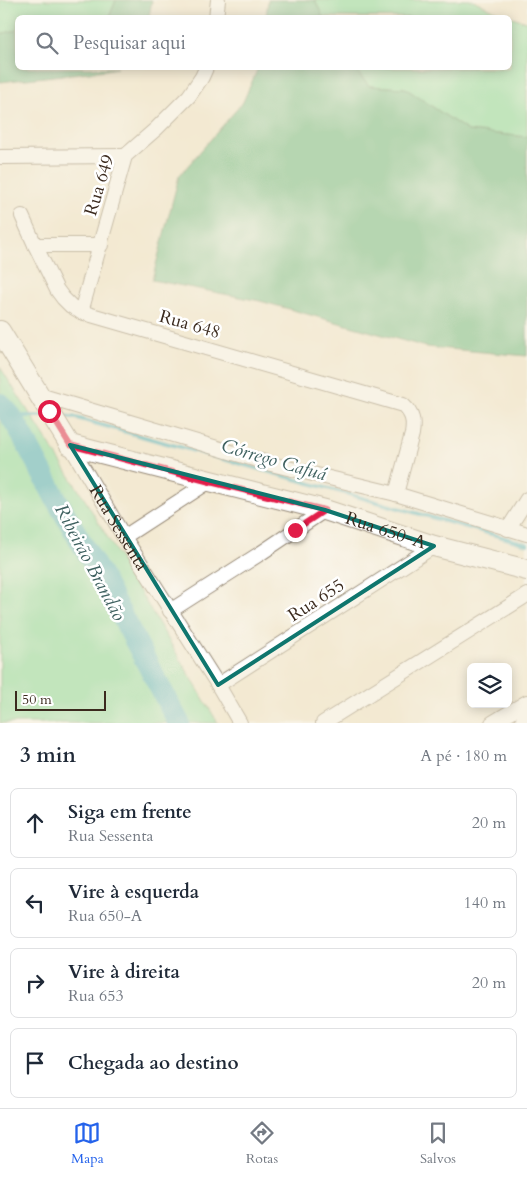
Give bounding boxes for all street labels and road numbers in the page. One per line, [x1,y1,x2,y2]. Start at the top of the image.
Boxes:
street label: Rua 649 [78,152,121,219]
street label: Rua 648 [156,304,223,345]
street label: Rua Sessenta [83,480,154,576]
street label: Rua 650-A [342,506,429,556]
street label: Rua 655 [283,573,349,628]

